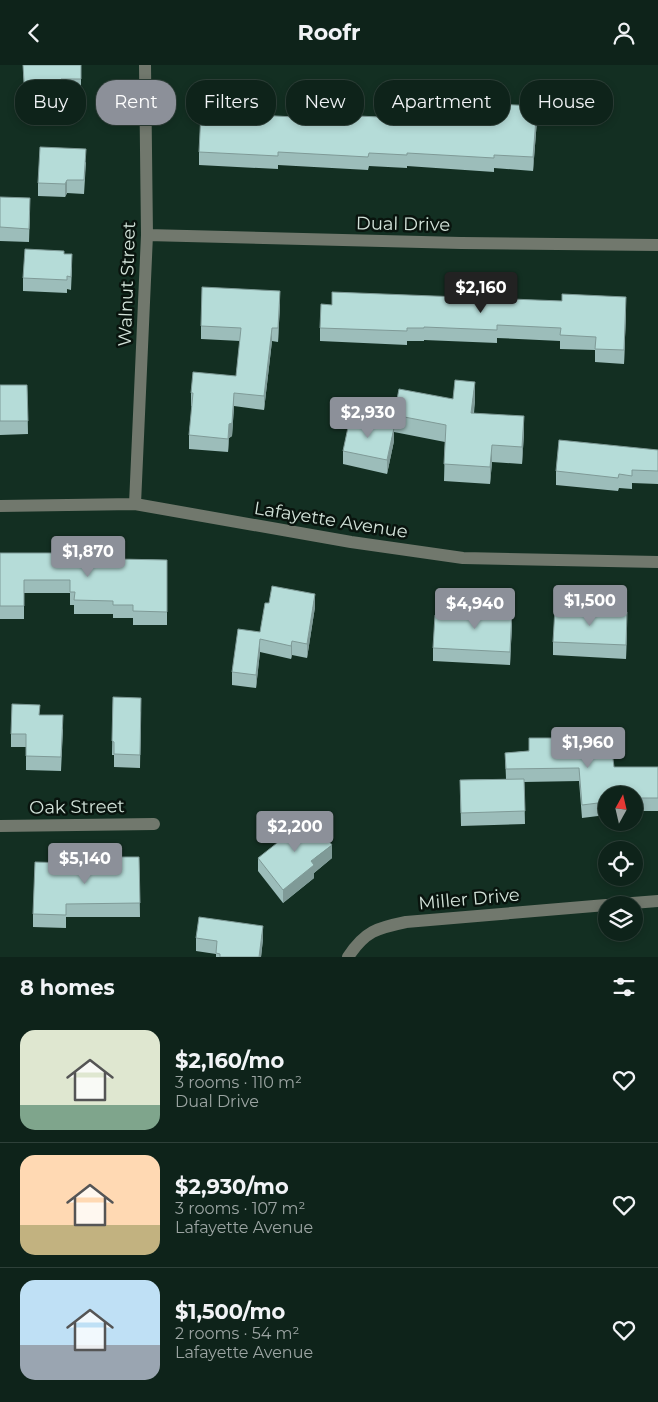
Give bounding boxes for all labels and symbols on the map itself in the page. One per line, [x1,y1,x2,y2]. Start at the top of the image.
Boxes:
street label: Dual Drive [356,212,450,236]
street label: Walnut Street [114,221,140,347]
pin: $2,160 [440,271,522,314]
pin: $2,930 [327,397,409,439]
street label: Lafayette Avenue [253,497,410,543]
pin: $1,870 [47,535,129,578]
pin: $1,500 [549,585,631,627]
pin: $4,940 [434,587,516,630]
pin: $1,960 [547,727,629,769]
north arrow [598,786,642,831]
street label: Oak Street [29,795,125,819]
pin: $2,200 [254,811,336,853]
pin: $5,140 [44,843,126,885]
street label: Miller Drive [417,884,521,914]

